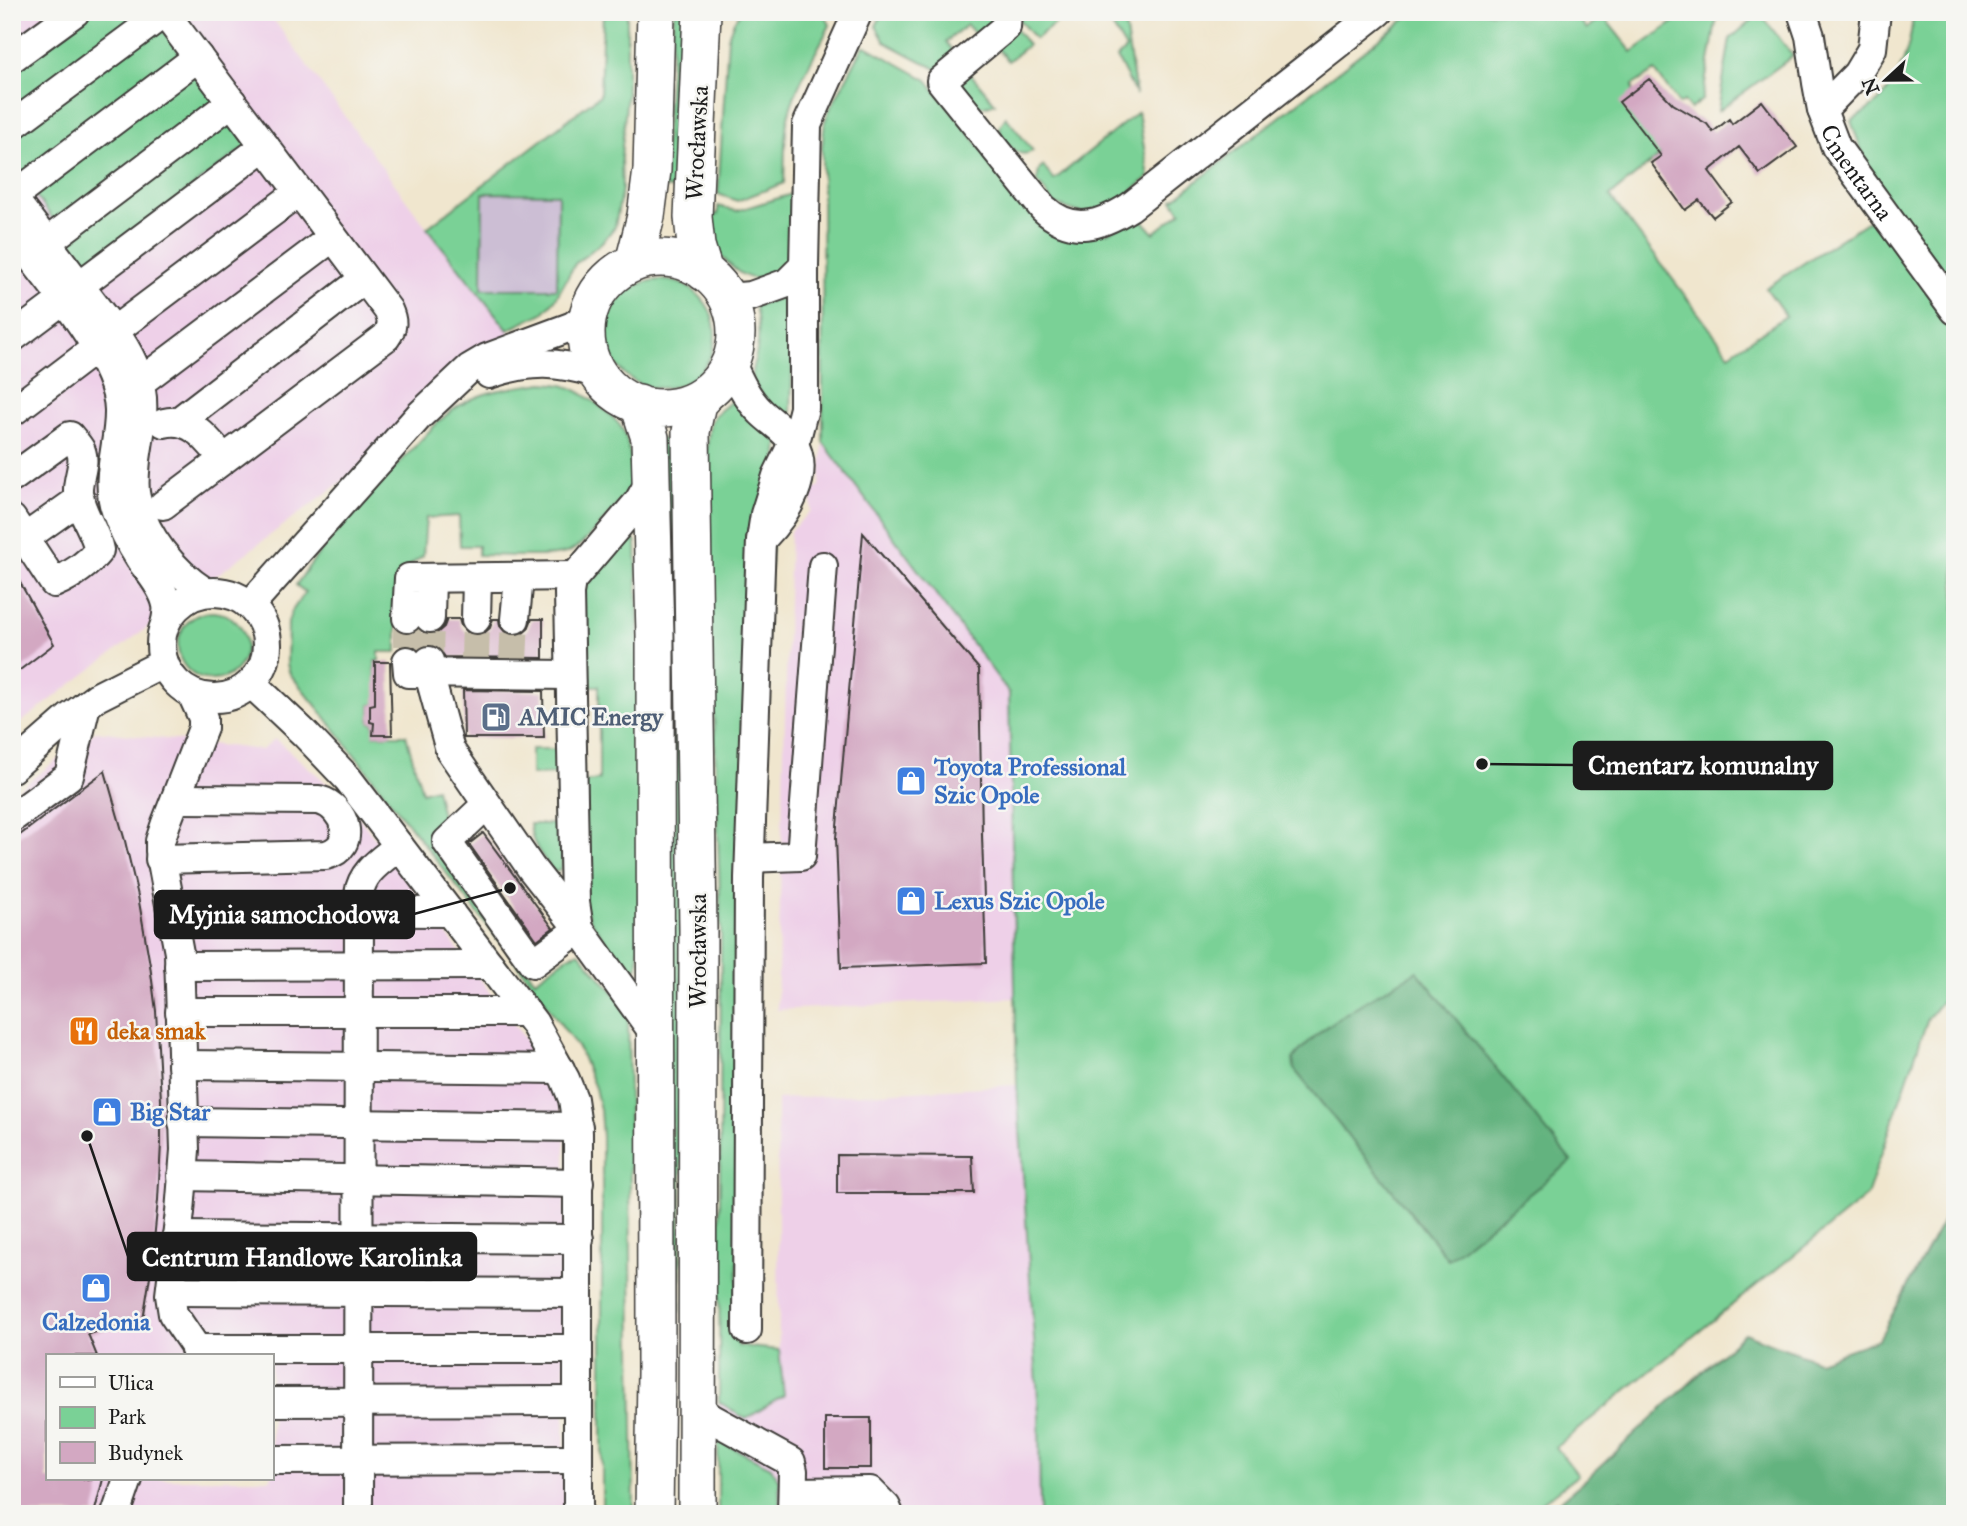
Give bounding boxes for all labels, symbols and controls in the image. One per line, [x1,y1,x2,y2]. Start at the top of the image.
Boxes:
north arrow [1852,46,1922,116]
text: N [1857,74,1884,98]
street label: Wrocławska [679,84,715,201]
street label: Cmentarna [1814,120,1900,227]
fuel station icon: AMIC Energy [479,700,513,734]
place label: AMIC Energy [517,702,665,732]
callout: Cmentarz komunalny [1574,742,1832,789]
text: Cmentarz komunalny [1588,749,1820,781]
place label: Toyota Professional Szic Opole [933,752,1127,810]
shop icon: Toyota Professional Szic Opole [894,764,928,798]
shop icon: Lexus Szic Opole [894,884,928,918]
place label: Lexus Szic Opole [934,886,1105,916]
callout: Myjnia samochodowa [155,891,414,938]
street label: Wrocławska [683,893,713,1009]
text: Myjnia samochodowa [169,898,400,930]
restaurant icon: deka smak [67,1014,101,1048]
place label: deka smak [107,1016,206,1046]
shop icon: Big Star [90,1095,124,1129]
place label: Big Star [130,1097,211,1127]
callout: Centrum Handlowe Karolinka [128,1233,476,1280]
text: Centrum Handlowe Karolinka [142,1241,463,1273]
shop icon: Calzedonia [79,1271,113,1305]
place label: Calzedonia [42,1307,151,1337]
legend [46,1354,273,1480]
text: Ulica [108,1370,154,1396]
text: Park [108,1404,146,1430]
text: Budynek [108,1440,183,1466]

